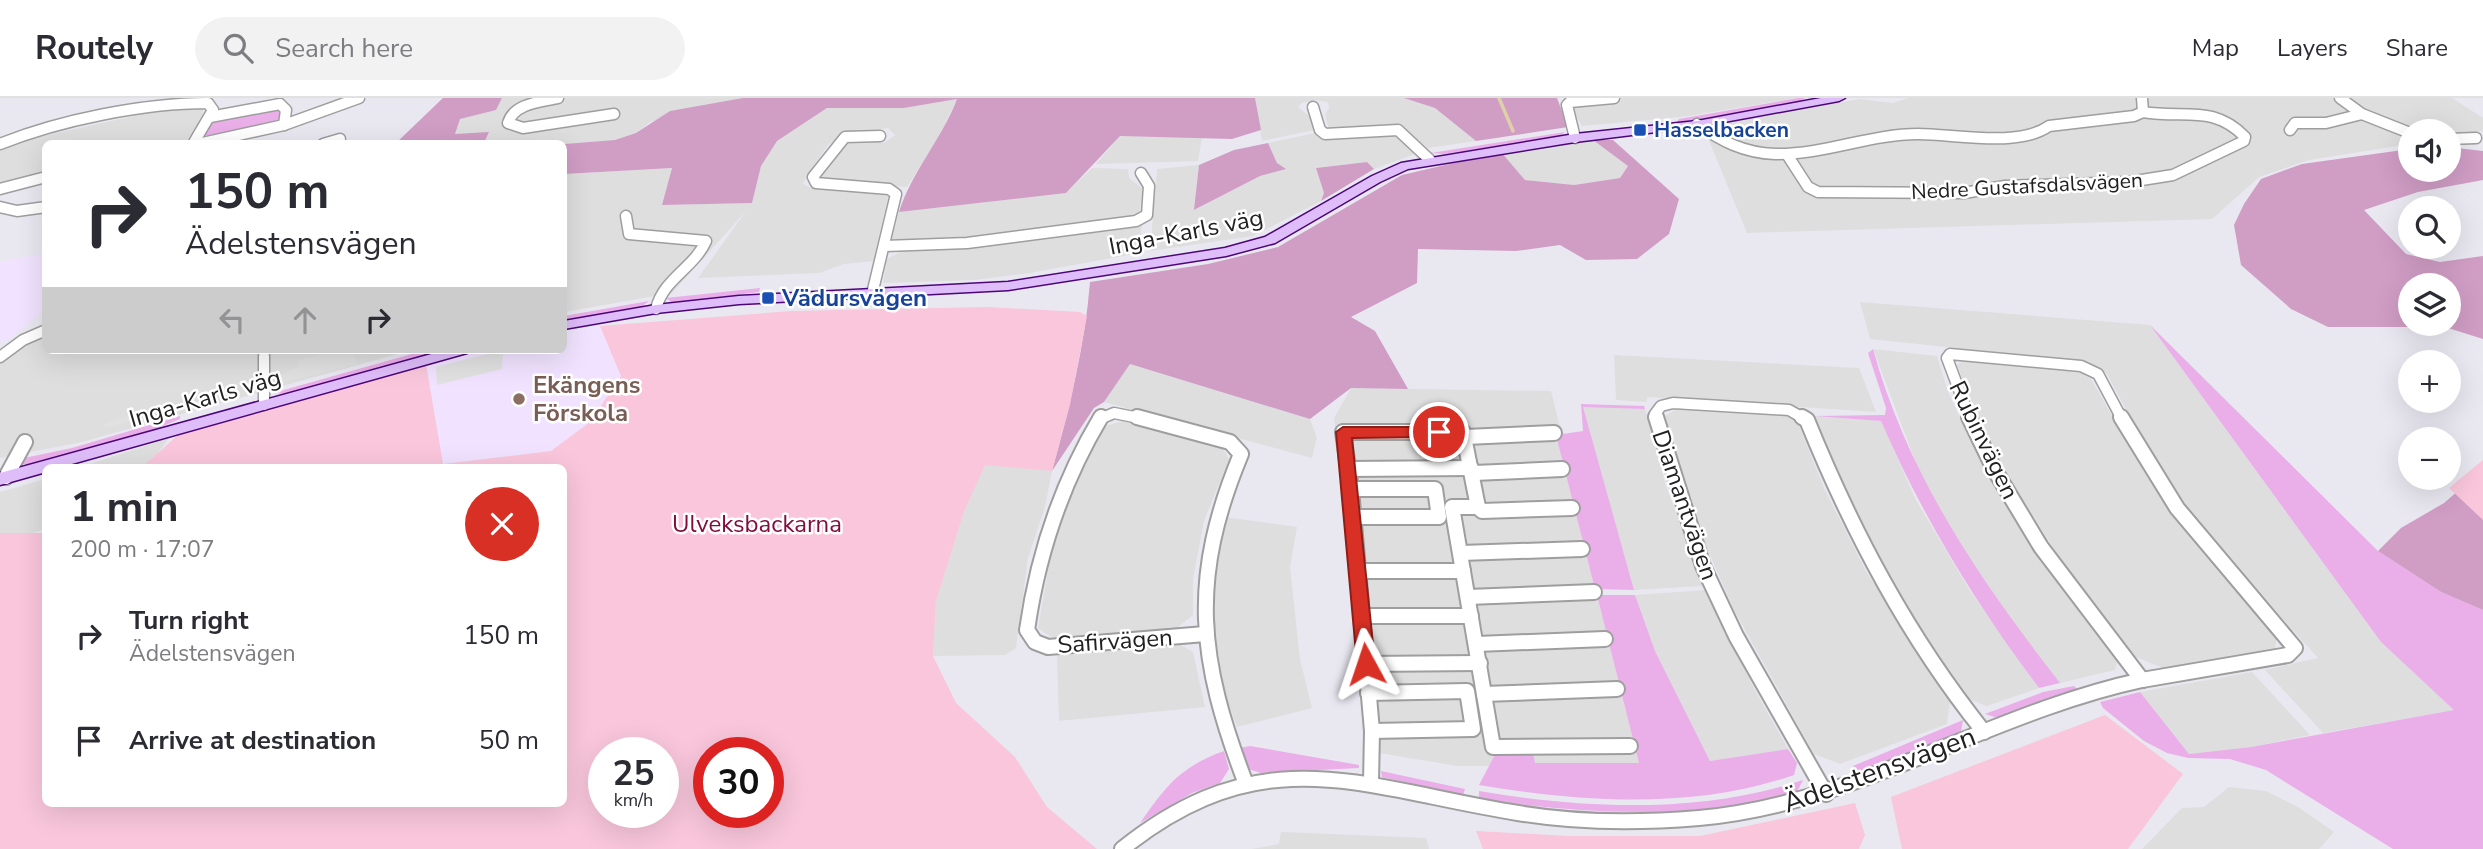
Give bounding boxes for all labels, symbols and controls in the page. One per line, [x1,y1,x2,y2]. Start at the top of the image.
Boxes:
search box [195,17,685,80]
text: Routely [35,26,153,71]
icon: search [219,29,257,67]
text: Search here [275,31,413,66]
text: Map [2192,32,2239,64]
text: Layers [2277,32,2348,64]
text: Share [2386,32,2448,64]
place label: Hasselbacken [1654,116,1789,144]
map controls [2398,119,2461,490]
button: sound [2398,119,2461,182]
marker: Hasselbacken [1632,122,1648,138]
text: 150 m [185,158,329,225]
street label: Nedre Gustafsdalsvägen [1910,166,2144,206]
icon: right [70,168,161,259]
button: search [2398,196,2461,259]
street label: Inga-Karls väg [1106,201,1266,263]
text: Ädelstensvägen [185,222,417,265]
button: layers [2398,273,2461,336]
place label: Vädursvägen [781,282,927,314]
marker: Vädursvägen [760,290,776,306]
icon: left [213,301,251,339]
icon: ahead [286,301,324,339]
icon: right [359,301,397,339]
button: + [2398,350,2461,413]
street label: Inga-Karls väg [125,361,285,435]
place label: Ekängens Förskola [533,369,641,429]
street label: Rubinvägen [1942,376,2026,504]
marker: Ekängens Förskola [511,391,527,407]
pin [1409,402,1469,462]
icon: arrive [1420,413,1458,451]
street label: Diamantvägen [1644,426,1726,584]
button: − [2398,427,2461,490]
text: 1 min [70,479,179,536]
button: close [465,487,539,561]
park label: Ulveksbackarna [672,508,842,540]
text: 200 m · 17:07 [70,534,215,565]
text: Turn right [129,603,248,638]
icon: right [70,617,108,655]
text: 150 m [463,618,539,653]
street label: Safirvägen [1056,621,1174,661]
position arrow [1329,627,1403,701]
text: Ädelstensvägen [129,638,296,669]
street label: Ädelstensvägen [1778,717,1981,822]
icon: arrive [70,722,108,760]
text: Arrive at destination [129,723,376,758]
text: 50 m [479,723,539,758]
speed limit sign: 30 [693,737,784,828]
text: 25 [612,750,655,797]
text: km/h [614,788,653,812]

